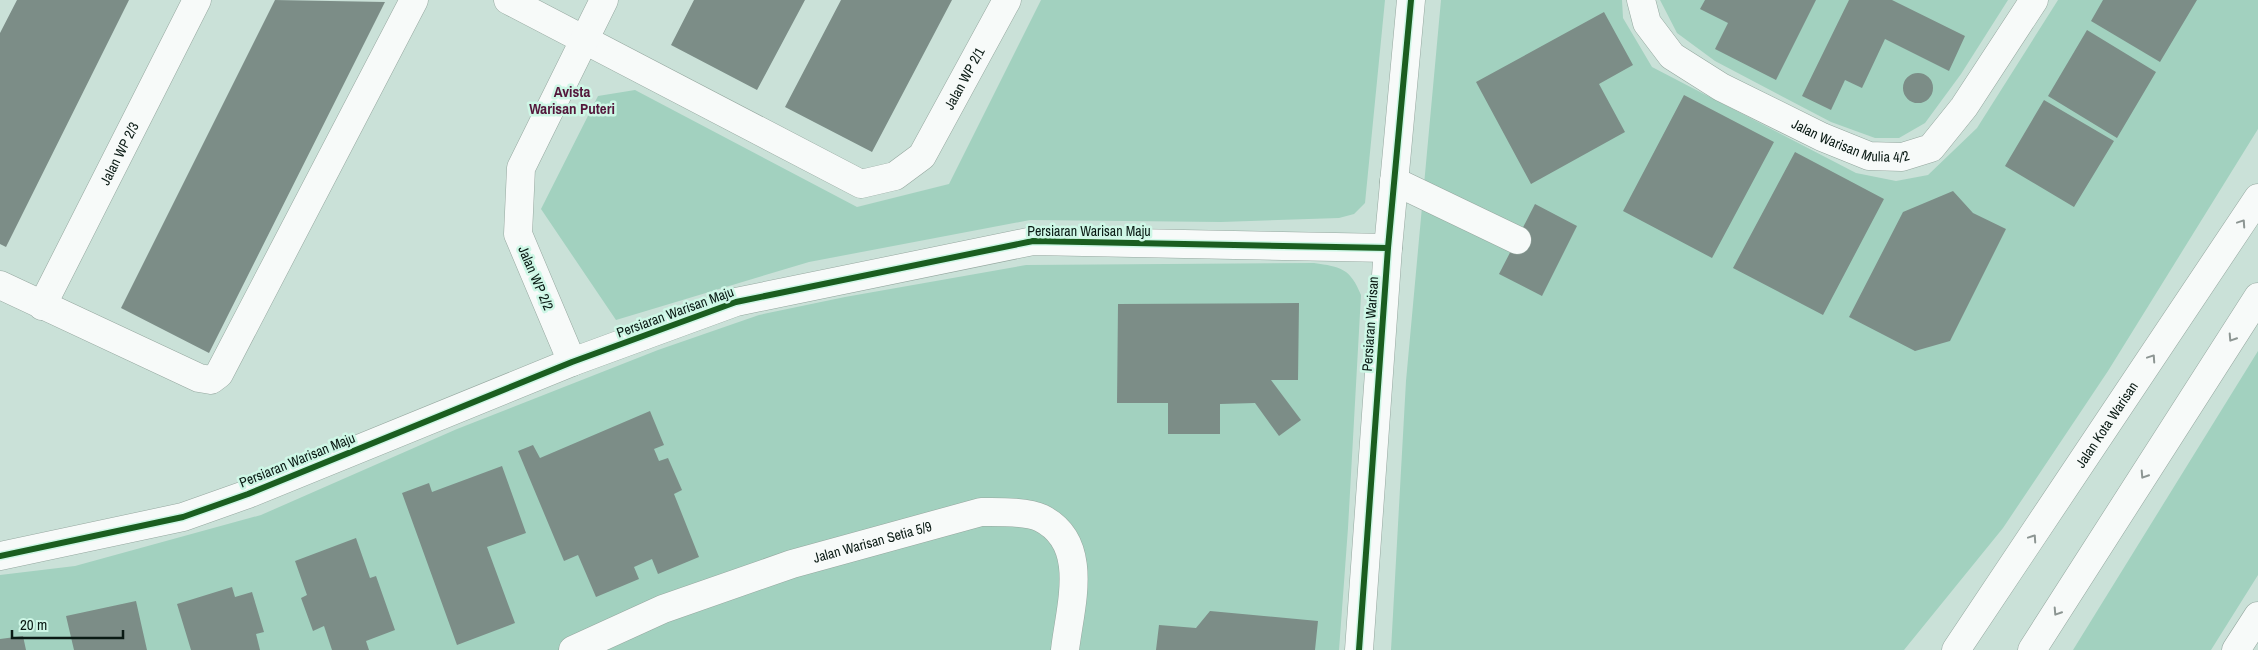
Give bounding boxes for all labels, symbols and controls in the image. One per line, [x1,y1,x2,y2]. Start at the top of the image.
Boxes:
street label: Jalan WP 2/1 [940,44,989,113]
district label: Avista Warisan Puteri [529,81,615,119]
street label: Jalan Warisan Mulia 4/2 [1789,114,1912,166]
street label: Jalan WP 2/3 [96,119,143,188]
one-way arrow [2235,219,2245,228]
street label: Persiaran Warisan Maju [1027,222,1151,240]
street label: Jalan WP 2/2 [514,243,558,313]
street label: Persiaran Warisan [1358,276,1382,372]
street label: Persiaran Warisan Maju [614,282,736,342]
one-way arrow [2228,333,2238,342]
one-way arrow [2146,355,2155,364]
street label: Jalan Kota Warisan [2071,378,2142,471]
street label: Persiaran Warisan Maju [236,429,358,491]
one-way arrow [2141,470,2151,479]
street label: Jalan Warisan Setia 5/9 [811,517,934,567]
one-way arrow [2027,534,2036,543]
one-way arrow [2054,607,2063,616]
scale bar [12,608,124,640]
text: 20 m [20,614,47,635]

